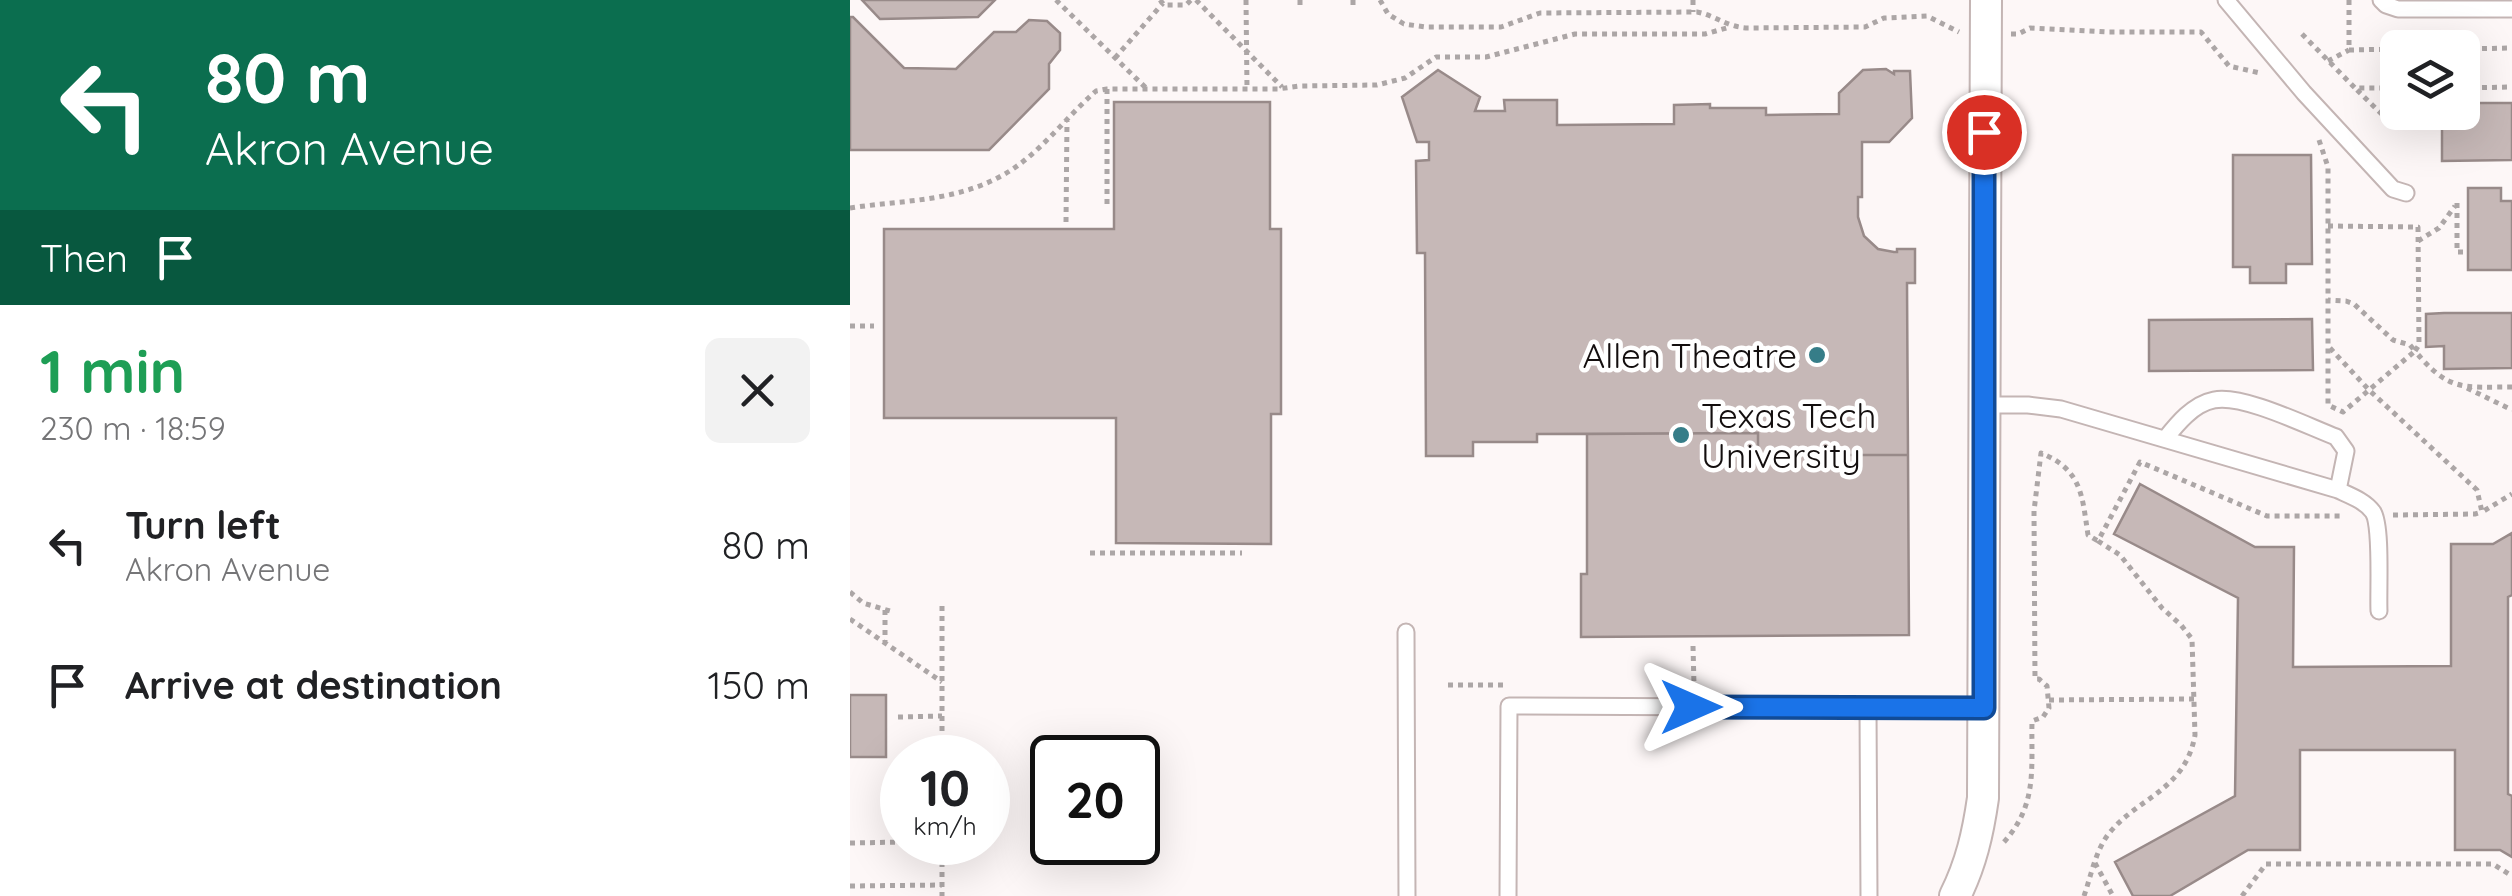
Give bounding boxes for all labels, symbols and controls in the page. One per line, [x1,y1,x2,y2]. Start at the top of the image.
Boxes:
map controls [2380,30,2480,130]
button: layers [2380,30,2480,130]
text: 80 m [205,33,370,121]
icon: left [40,40,170,170]
pin [1942,90,2027,175]
icon: arrive [1957,105,2012,160]
text: Akron Avenue [205,120,494,176]
icon: arrive [148,230,203,285]
text: Then [40,234,128,282]
text: 1 min [40,333,185,408]
place label: Allen Theatre [1583,333,1797,377]
button: close [705,338,810,443]
marker: Allen Theatre [1806,344,1828,366]
place label: Texas Tech University [1701,393,1876,477]
text: 230 m · 18:59 [40,408,226,448]
marker: Texas Tech University [1670,424,1692,446]
text: Turn left [125,501,281,549]
icon: left [40,518,95,573]
text: 80 m [722,521,810,569]
text: Akron Avenue [125,549,330,589]
position arrow [1639,655,1743,759]
icon: arrive [40,658,95,713]
text: Arrive at destination [125,661,502,709]
text: 150 m [708,661,810,709]
speed limit sign: 20 [1030,735,1160,865]
text: 10 [920,756,970,819]
text: km/h [913,810,977,841]

